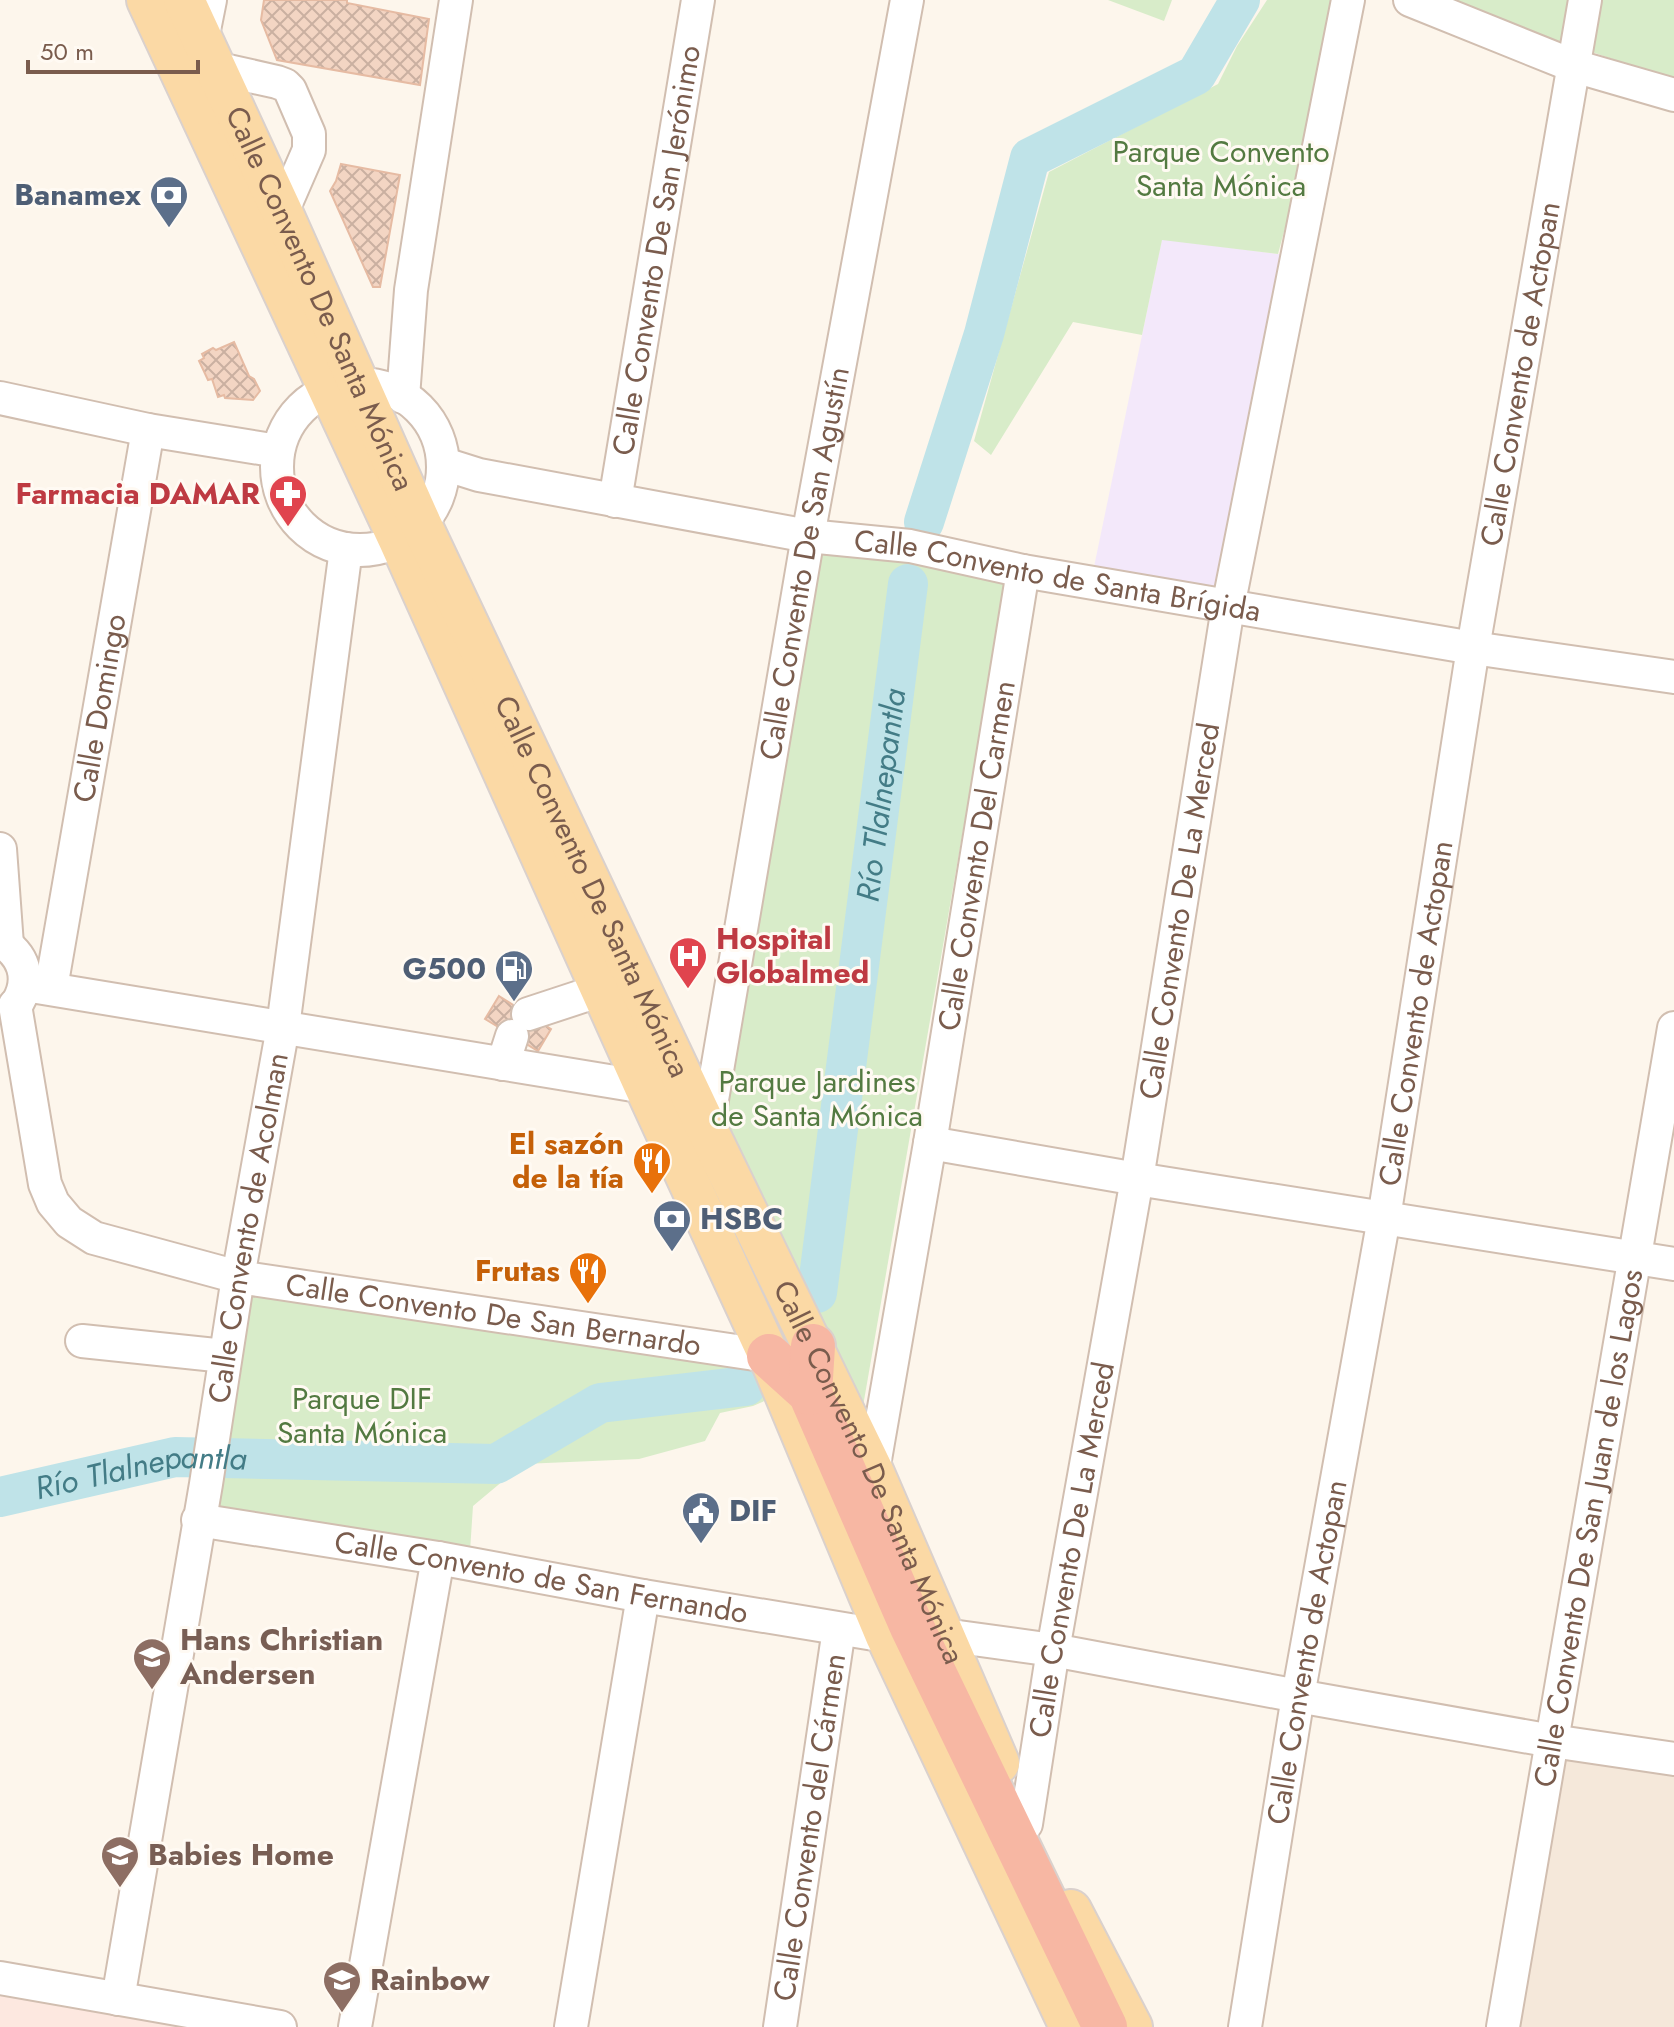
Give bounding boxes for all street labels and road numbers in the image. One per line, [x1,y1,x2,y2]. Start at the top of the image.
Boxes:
street label: Calle Convento De San Jerónimo [601,42,711,459]
street label: Calle Convento De Santa Mónica [215,99,425,498]
street label: Calle Convento de Actopan [1469,198,1571,549]
street label: Calle Convento De San Agustín [748,363,860,763]
street label: Calle Convento de Santa Brígida [852,519,1264,632]
street label: Calle Domingo [62,611,137,806]
street label: Calle Convento Del Carmen [927,677,1026,1034]
street label: Calle Convento De Santa Mónica [484,688,701,1084]
street label: Calle Convento De La Merced [1128,719,1230,1102]
street label: Calle Convento de Actopan [1367,838,1464,1189]
street label: Calle Convento de Acolman [197,1049,299,1406]
street label: Calle Convento De San Bernardo [283,1262,704,1367]
street label: Calle Convento De San Juan de los Lagos [1522,1266,1653,1790]
street label: Calle Convento De Santa Mónica [763,1273,976,1671]
street label: Calle Convento De La Merced [1018,1358,1125,1741]
street label: Calle Convento de Actopan [1256,1476,1357,1827]
street label: Calle Convento de San Fernando [332,1520,751,1634]
street label: Calle Convento del Cármen [762,1650,856,2004]

